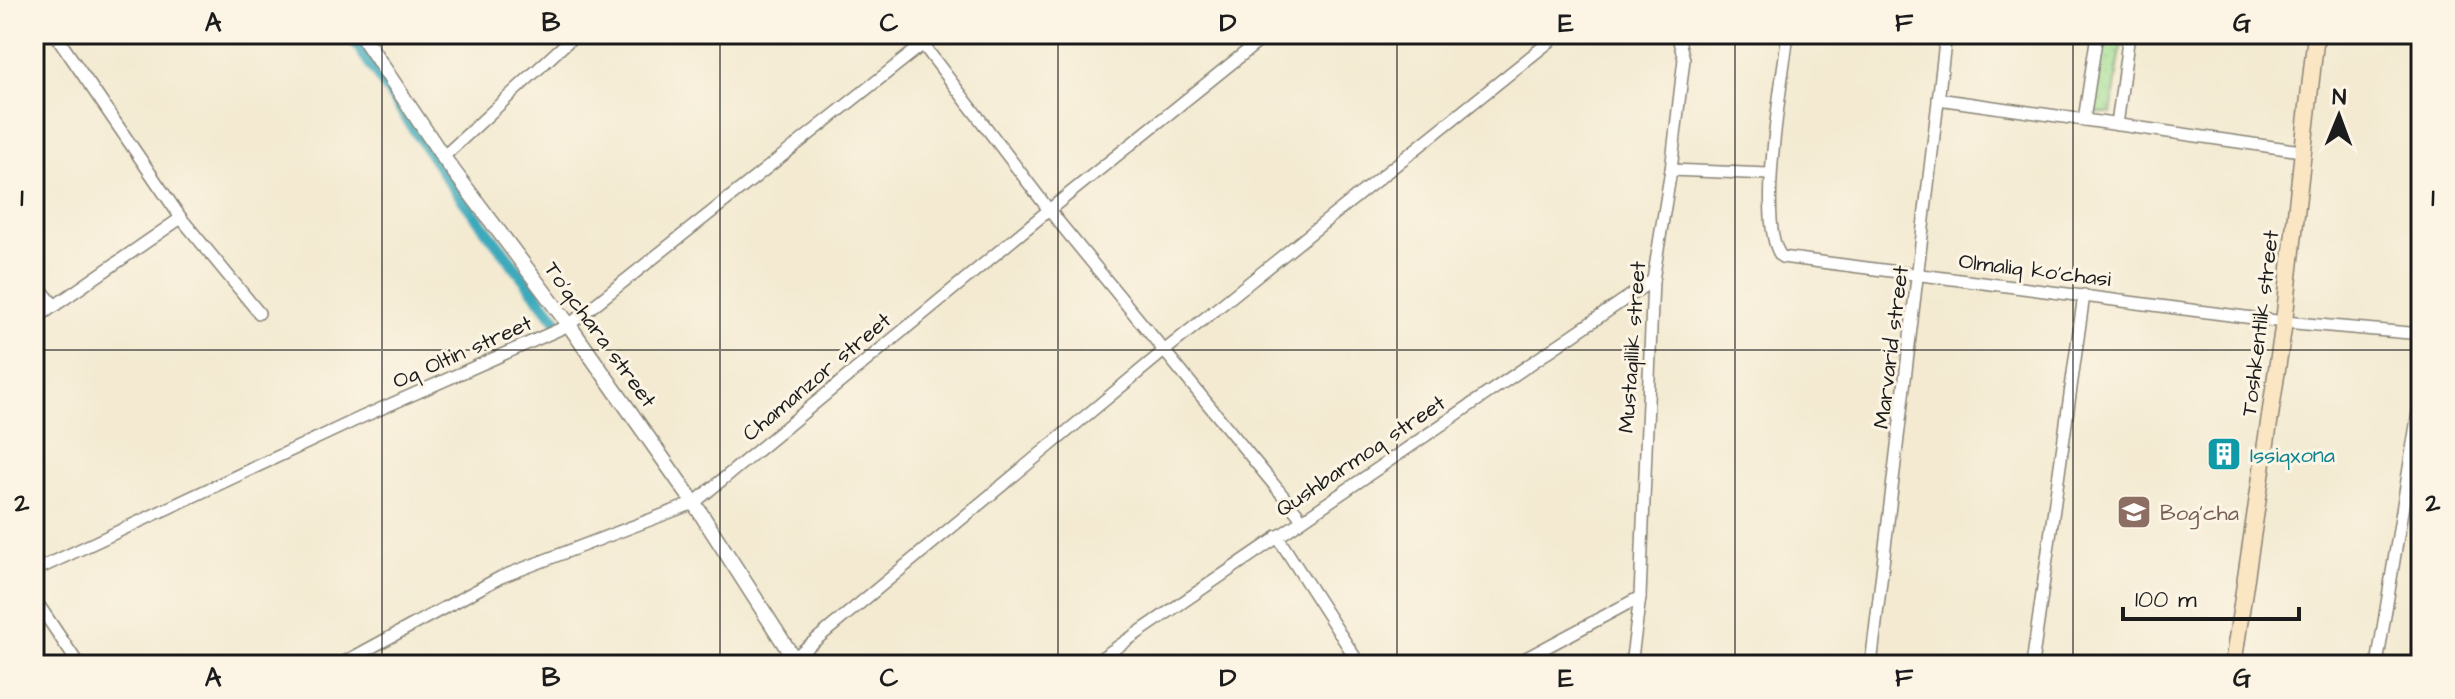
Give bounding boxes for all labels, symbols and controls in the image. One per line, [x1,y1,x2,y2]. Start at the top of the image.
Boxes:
text: A [205,5,222,41]
text: B [542,5,561,41]
text: C [880,5,899,41]
text: D [1220,5,1237,41]
text: E [1558,5,1574,41]
text: F [1895,5,1914,41]
text: G [2233,5,2251,41]
north arrow [2299,76,2379,156]
text: N [2332,82,2347,113]
text: 1 [20,180,24,216]
text: 1 [2431,180,2435,216]
street label: Toshkentlik street [2234,228,2287,418]
street label: Olmaliq ko'chasi [1957,246,2113,295]
street label: To'qchara street [536,255,663,414]
street label: Mustaqillik street [1611,260,1654,434]
street label: Marvarid street [1866,264,1917,431]
street label: Chamanzor street [736,305,898,449]
street label: Oq Oltin street [388,308,537,397]
street label: Qushbarmoq street [1270,388,1452,525]
building icon: Issiqxona [2205,435,2243,473]
place label: Issiqxona [2250,440,2335,471]
text: 2 [14,485,30,521]
text: 2 [2425,485,2441,521]
school or university icon: Bog'cha [2115,493,2153,531]
place label: Bog'cha [2160,498,2239,530]
scale bar [2123,571,2299,621]
text: 100 m [2135,583,2197,617]
text: A [205,660,222,696]
text: B [542,660,561,696]
text: C [880,660,899,696]
text: D [1220,660,1237,696]
text: E [1558,660,1574,696]
text: F [1895,660,1914,696]
text: G [2233,660,2251,696]

